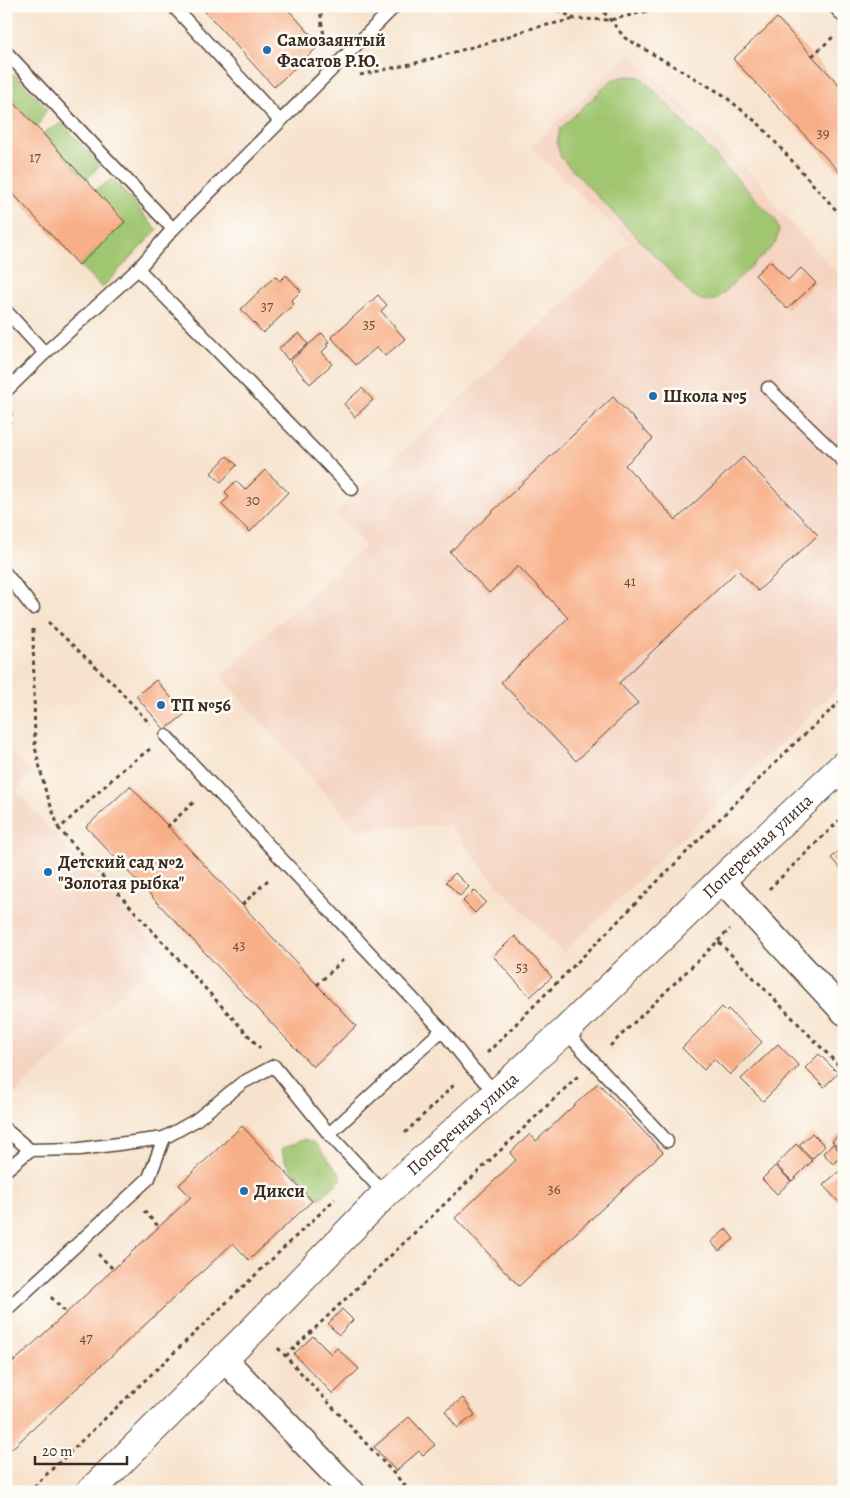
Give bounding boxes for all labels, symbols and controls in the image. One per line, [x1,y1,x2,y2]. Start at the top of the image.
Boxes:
place label: Самозаянтый Фасатов Р.Ю. [277,28,386,73]
marker: Самозаянтый Фасатов Р.Ю. [261,44,273,56]
house number: 39 [816,123,830,143]
house number: 17 [29,147,41,167]
house number: 37 [261,296,274,316]
house number: 35 [363,314,375,334]
place label: Школа №5 [663,384,747,408]
marker: Школа №5 [647,390,659,402]
house number: 30 [246,490,260,510]
house number: 41 [624,571,636,591]
place label: ТП №56 [171,693,231,717]
marker: ТП №56 [155,699,167,711]
street label: Поперечная улица [697,788,818,904]
place label: Детский сад №2 "Золотая рыбка" [58,850,185,895]
marker: Детский сад №2 "Золотая рыбка" [42,866,54,878]
house number: 43 [232,935,246,955]
house number: 53 [516,957,528,977]
street label: Поперечная улица [401,1066,524,1181]
place label: Дикси [254,1179,305,1203]
house number: 36 [547,1179,561,1199]
marker: Дикси [238,1185,250,1197]
house number: 47 [79,1328,93,1348]
scale bar [35,1433,128,1465]
text: 20 m [42,1441,73,1461]

